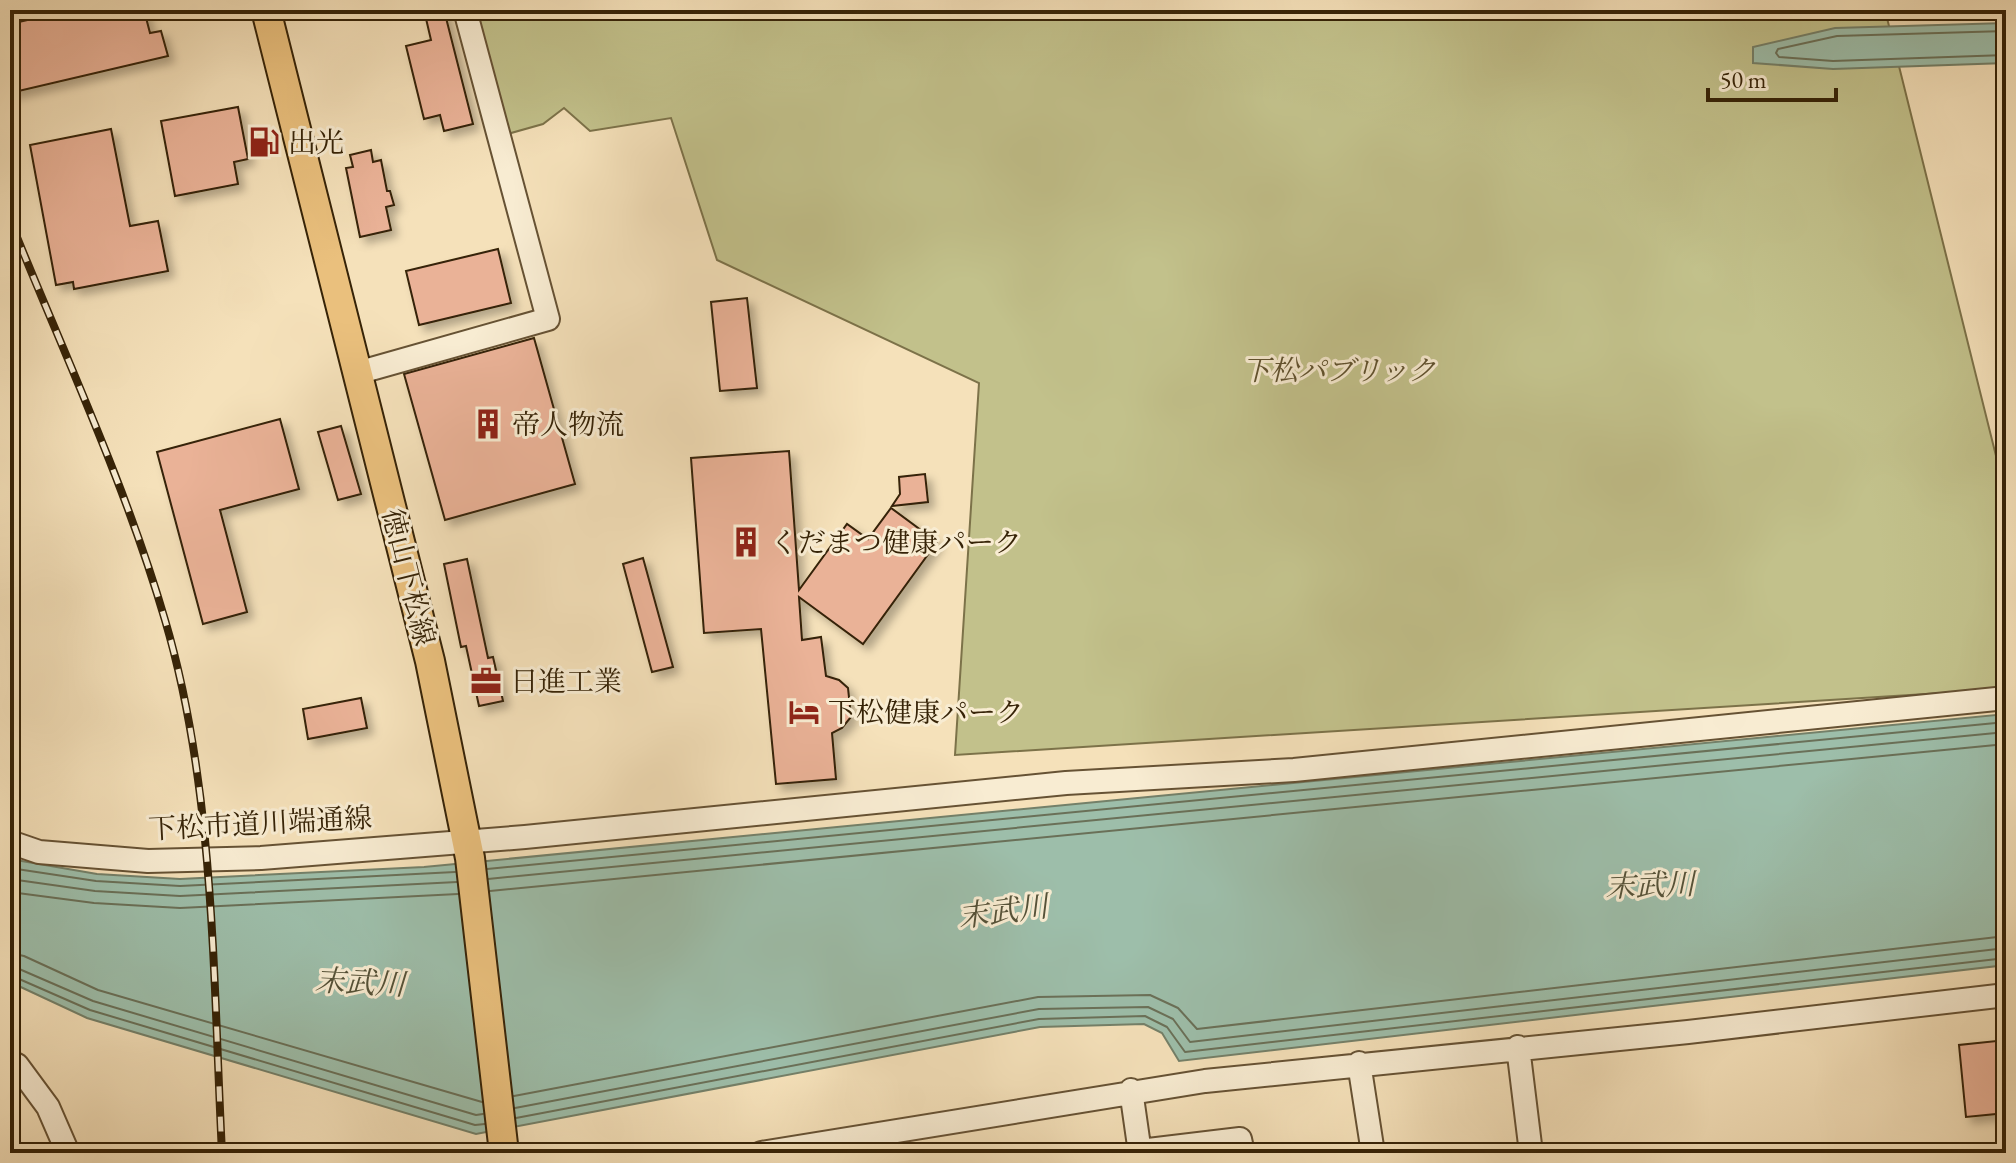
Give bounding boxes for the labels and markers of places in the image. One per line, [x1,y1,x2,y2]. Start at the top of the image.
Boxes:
place label: 出光 [288,124,344,160]
fuel station icon: 出光 [247,125,281,159]
place label: 帝人物流 [512,406,624,442]
building icon: 帝人物流 [471,407,505,441]
place label: くだまつ健康パーク [770,524,1022,560]
building icon: くだまつ健康パーク [729,525,763,559]
place label: 日進工業 [510,663,622,699]
office icon: 日進工業 [469,664,503,698]
place label: 下松健康パーク [828,694,1024,730]
hotel icon: 下松健康パーク [787,695,821,729]

